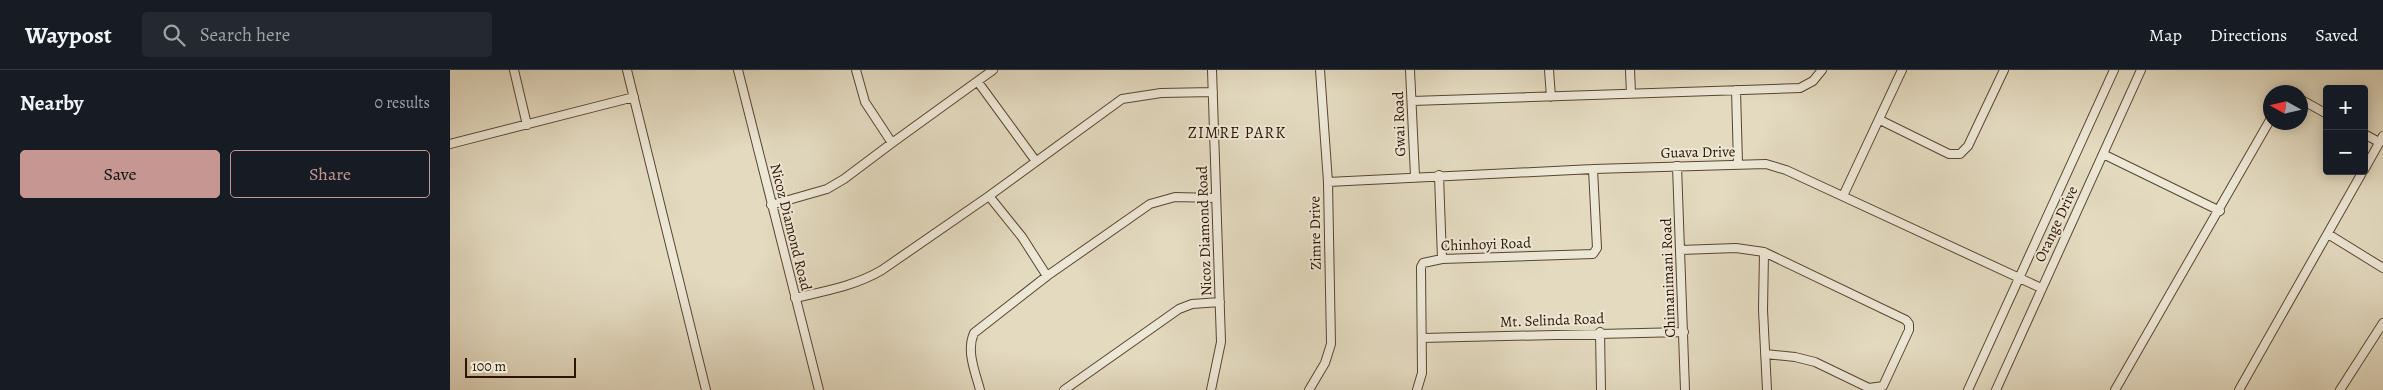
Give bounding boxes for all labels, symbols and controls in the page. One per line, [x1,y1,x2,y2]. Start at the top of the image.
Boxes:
search box [142,12,492,57]
text: Waypost [25,19,112,51]
icon: search [160,21,188,49]
text: Search here [200,22,290,48]
text: Map [2149,23,2182,47]
text: Directions [2210,23,2287,47]
text: Saved [2315,23,2358,47]
north arrow [2263,85,2308,130]
map controls [2323,85,2368,175]
button: + [2323,85,2368,130]
text: Nearby [20,89,83,117]
street label: Gwai Road [1388,90,1410,157]
text: 0 results [374,92,430,114]
district label: ZIMRE PARK [1188,122,1286,144]
button: − [2323,130,2368,175]
street label: Guava Drive [1661,141,1736,163]
button: Save [20,150,220,198]
button: Share [230,150,430,198]
street label: Nicoz Diamond Road [766,161,817,294]
street label: Nicoz Diamond Road [1192,164,1216,297]
street label: Orange Drive [2030,182,2083,265]
street label: Zimre Drive [1304,195,1326,270]
street label: Chimanimani Road [1656,217,1680,338]
street label: Chinhoyi Road [1441,232,1532,256]
street label: Mt. Selinda Road [1499,308,1606,332]
scale bar [465,355,576,378]
text: 100 m [472,357,506,376]

